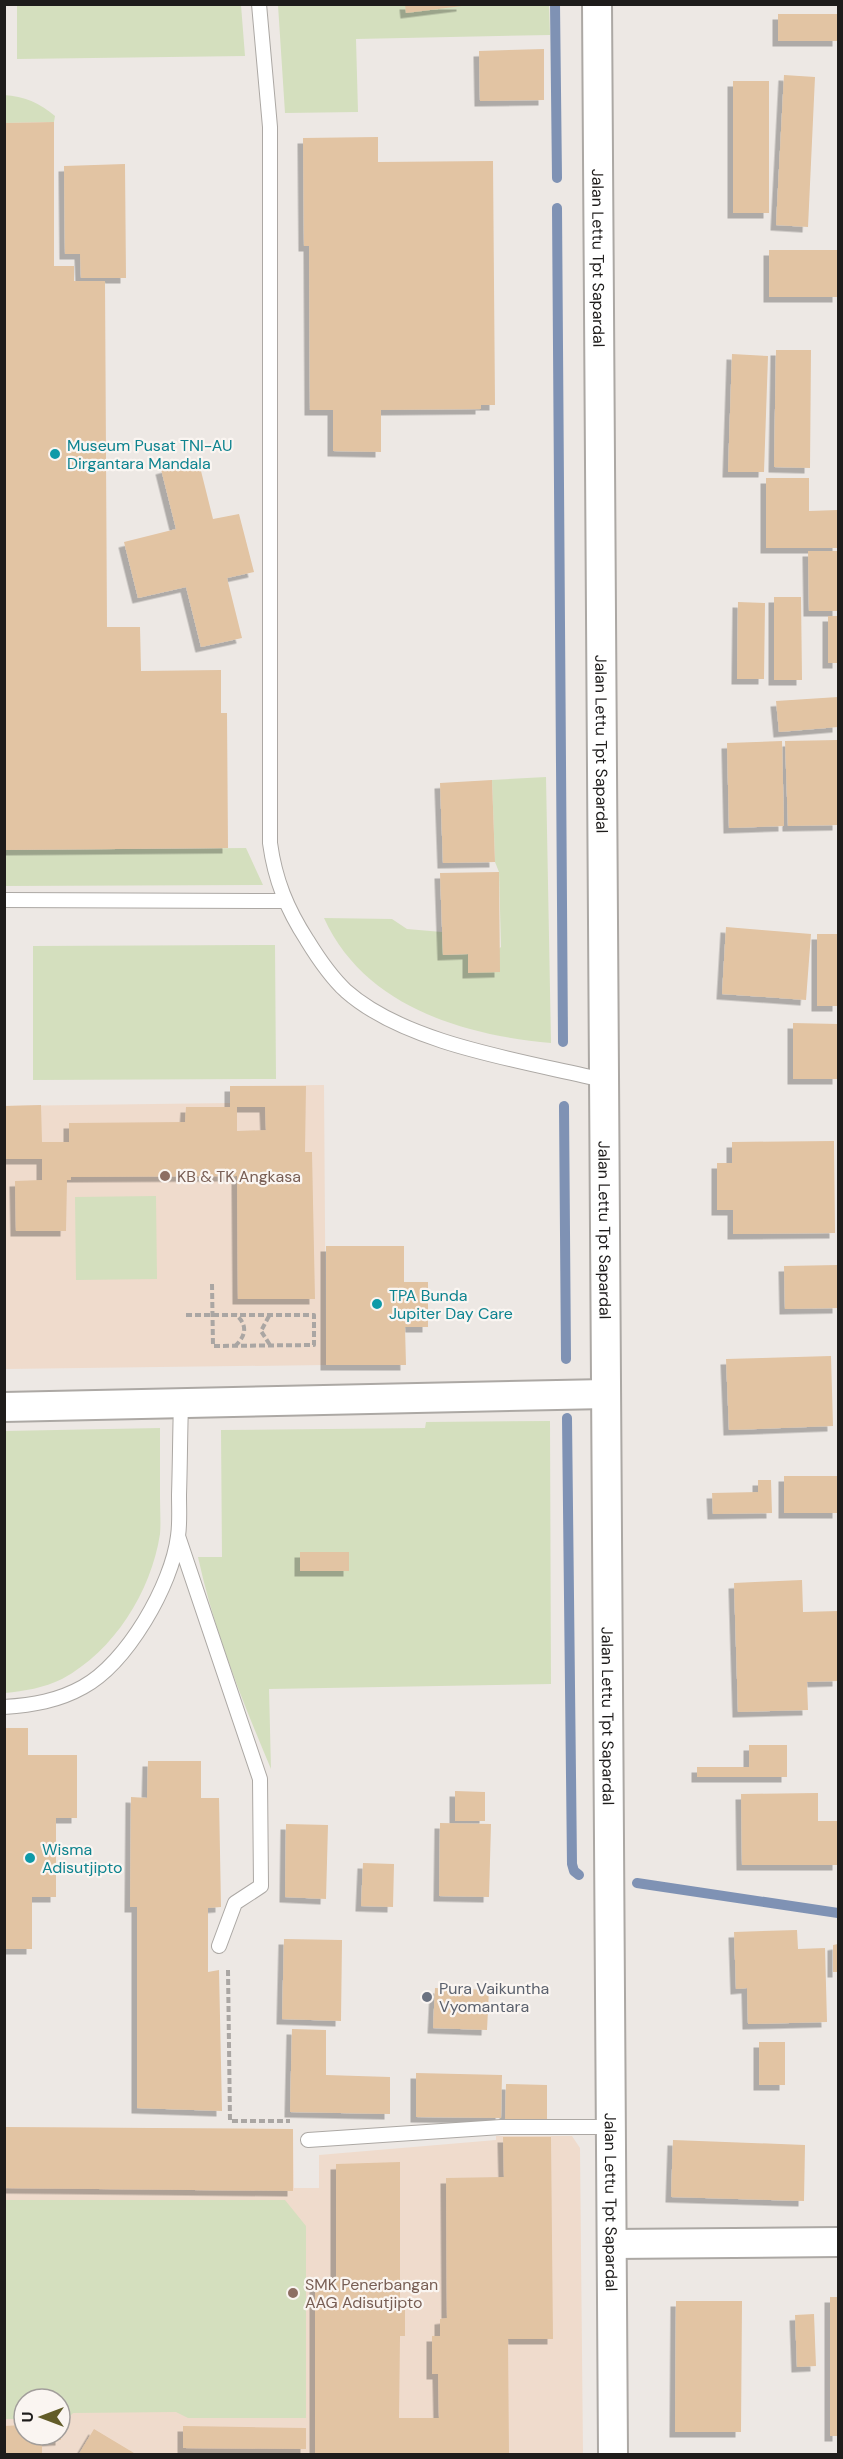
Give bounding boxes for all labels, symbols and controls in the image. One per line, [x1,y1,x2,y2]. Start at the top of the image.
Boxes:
street label: Jalan Lettu Tpt Sapardal [588,169,610,347]
place label: Museum Pusat TNI-AU Dirgantara Mandala [67,435,233,474]
marker: Museum Pusat TNI-AU Dirgantara Mandala [48,447,62,461]
street label: Jalan Lettu Tpt Sapardal [591,655,613,833]
street label: Jalan Lettu Tpt Sapardal [594,1141,616,1319]
place label: KB & TK Angkasa [177,1166,301,1187]
marker: KB & TK Angkasa [158,1169,172,1183]
place label: TPA Bunda Jupiter Day Care [389,1285,513,1324]
marker: TPA Bunda Jupiter Day Care [370,1297,384,1311]
street label: Jalan Lettu Tpt Sapardal [597,1627,619,1805]
place label: Wisma Adisutjipto [42,1839,123,1878]
marker: Wisma Adisutjipto [23,1851,37,1865]
place label: Pura Vaikuntha Vyomantara [439,1978,549,2017]
marker: Pura Vaikuntha Vyomantara [420,1990,434,2004]
street label: Jalan Lettu Tpt Sapardal [600,2113,622,2291]
place label: SMK Penerbangan AAG Adisutjipto [305,2274,438,2313]
marker: SMK Penerbangan AAG Adisutjipto [286,2286,300,2300]
north arrow [12,2387,72,2447]
text: U [17,2412,38,2422]

